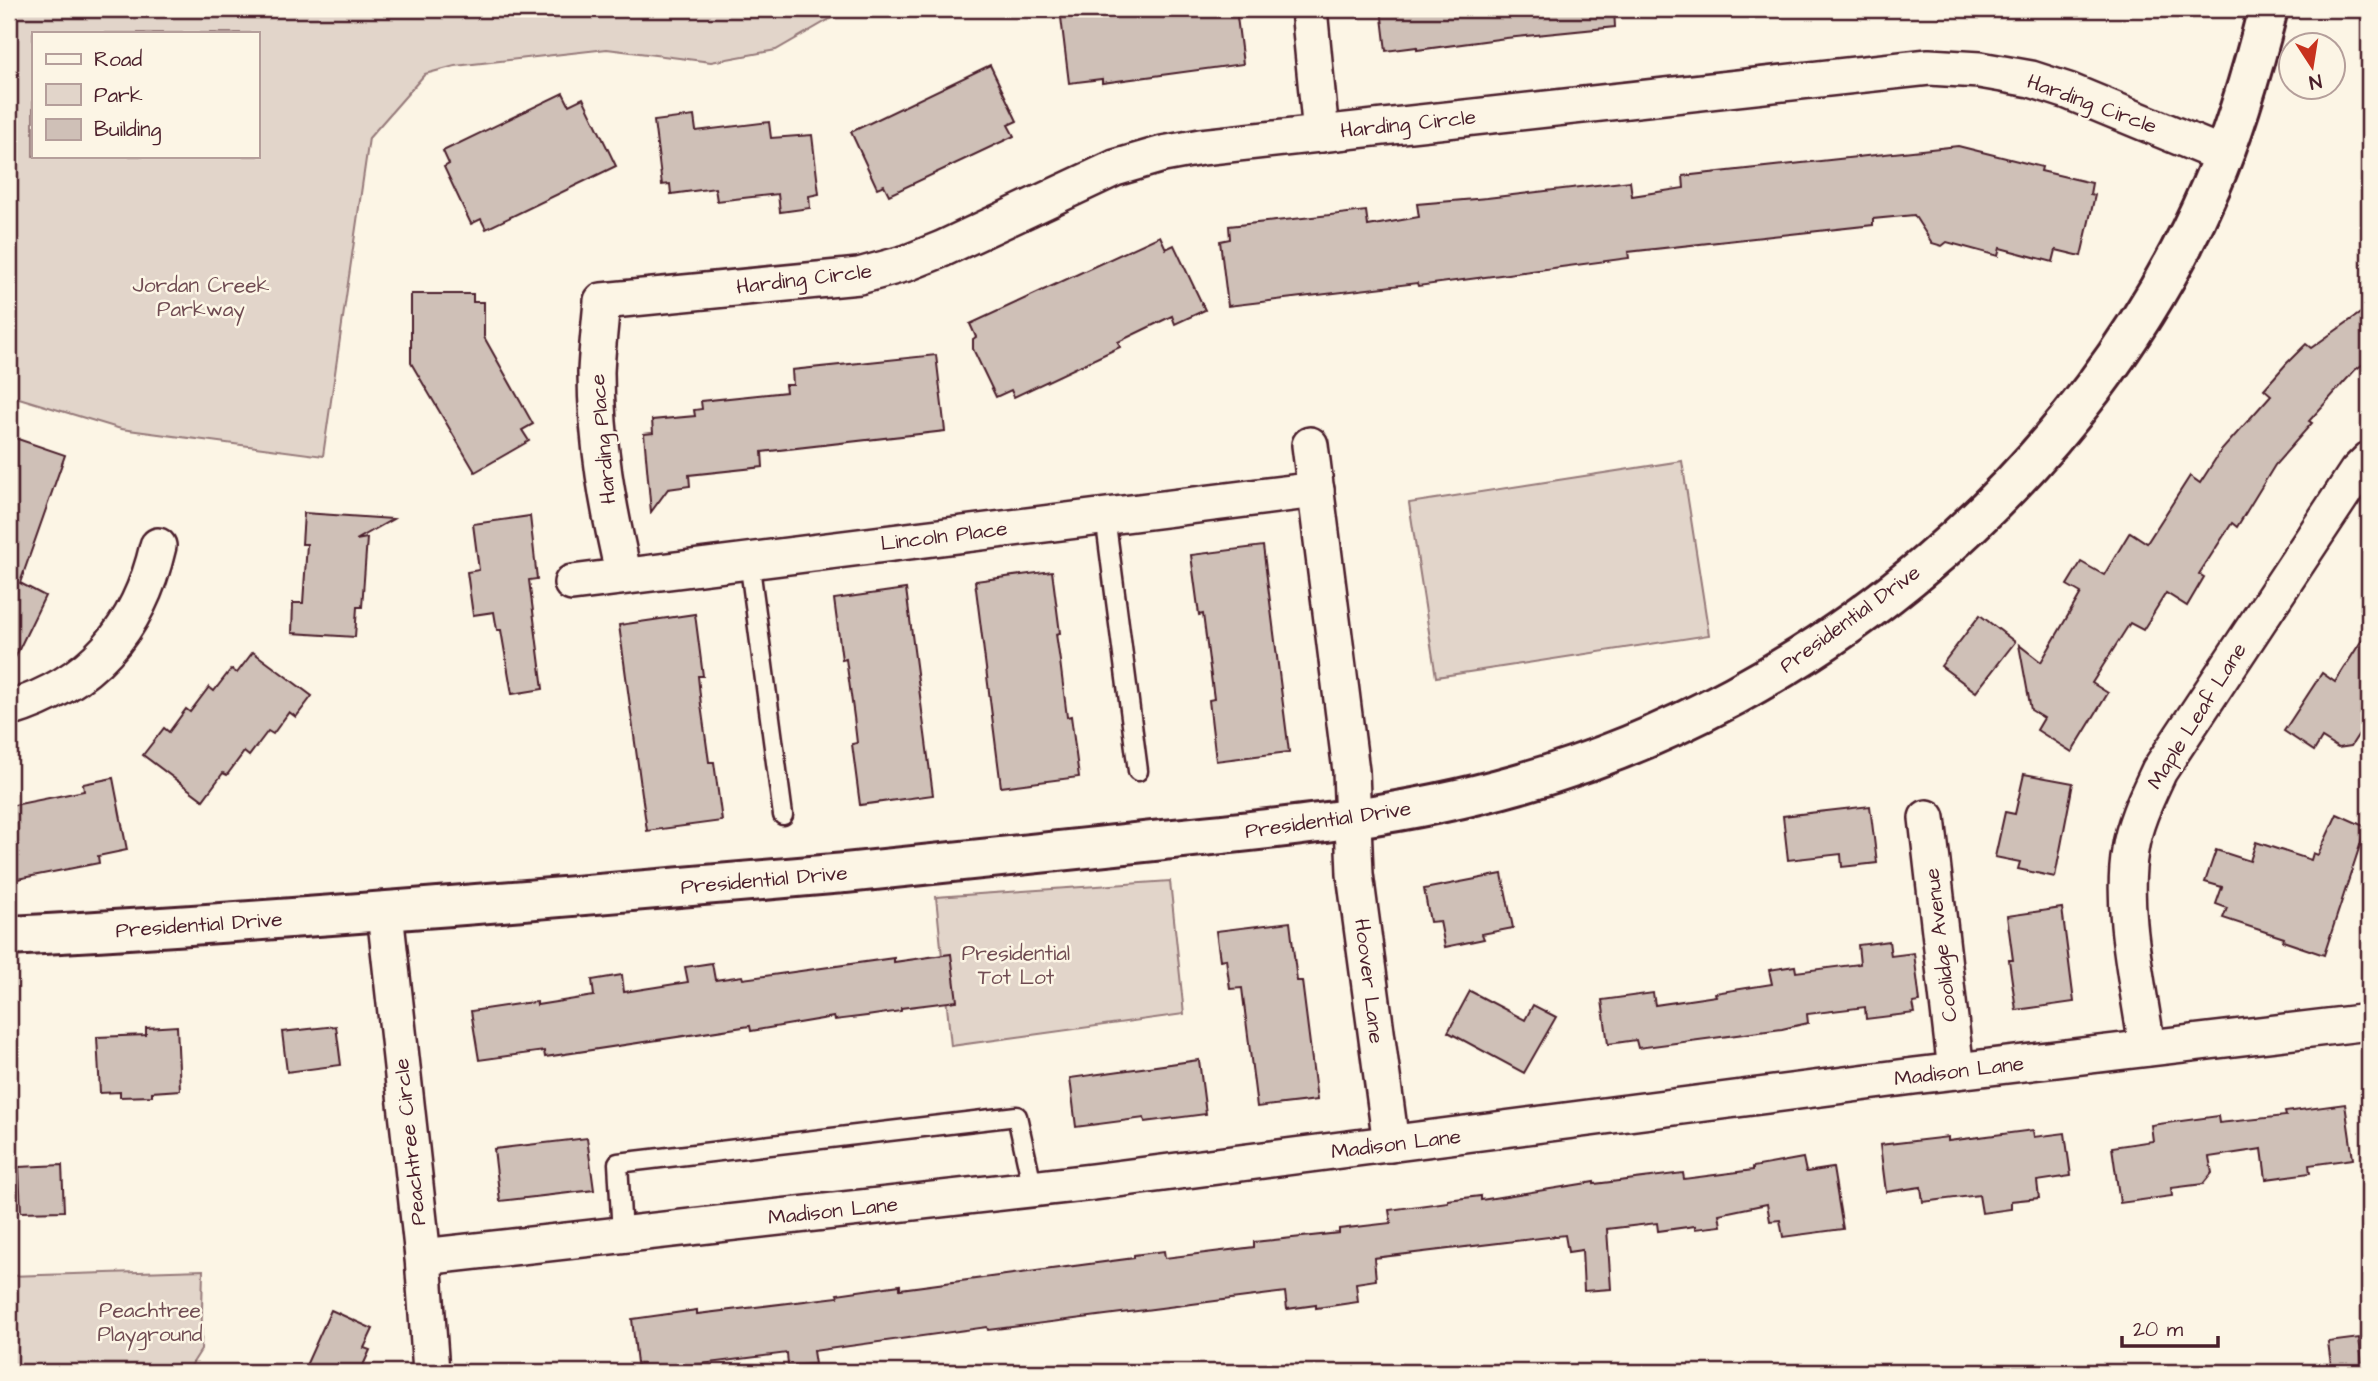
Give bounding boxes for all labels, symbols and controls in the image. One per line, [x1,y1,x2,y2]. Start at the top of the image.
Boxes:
legend [32,32,259,158]
north arrow [2276,32,2346,102]
text: Road [94,45,142,74]
street label: Harding Circle [2022,67,2161,143]
text: N [2307,67,2324,96]
text: Park [94,81,143,110]
street label: Harding Circle [1339,102,1477,148]
text: Building [94,115,162,146]
street label: Harding Circle [735,256,874,304]
park label: Jordan Creek Parkway [133,271,270,326]
street label: Harding Place [583,372,625,505]
street label: Lincoln Place [879,514,1009,558]
street label: Presidential Drive [1774,558,1926,680]
street label: Maple Leaf Lane [2140,637,2254,795]
street label: Presidential Drive [1243,794,1413,846]
street label: Presidential Drive [679,858,849,902]
street label: Coolidge Avenue [1917,866,1967,1023]
street label: Presidential Drive [114,905,284,945]
street label: Hoover Lane [1347,917,1391,1045]
park label: Presidential Tot Lot [962,939,1070,992]
street label: Madison Lane [1893,1049,2025,1093]
street label: Peachtree Circle [387,1057,433,1227]
street label: Madison Lane [1330,1122,1462,1166]
street label: Madison Lane [767,1190,899,1232]
park label: Peachtree Playground [97,1296,203,1351]
scale bar [2122,1304,2219,1348]
text: 20 m [2133,1315,2184,1344]

